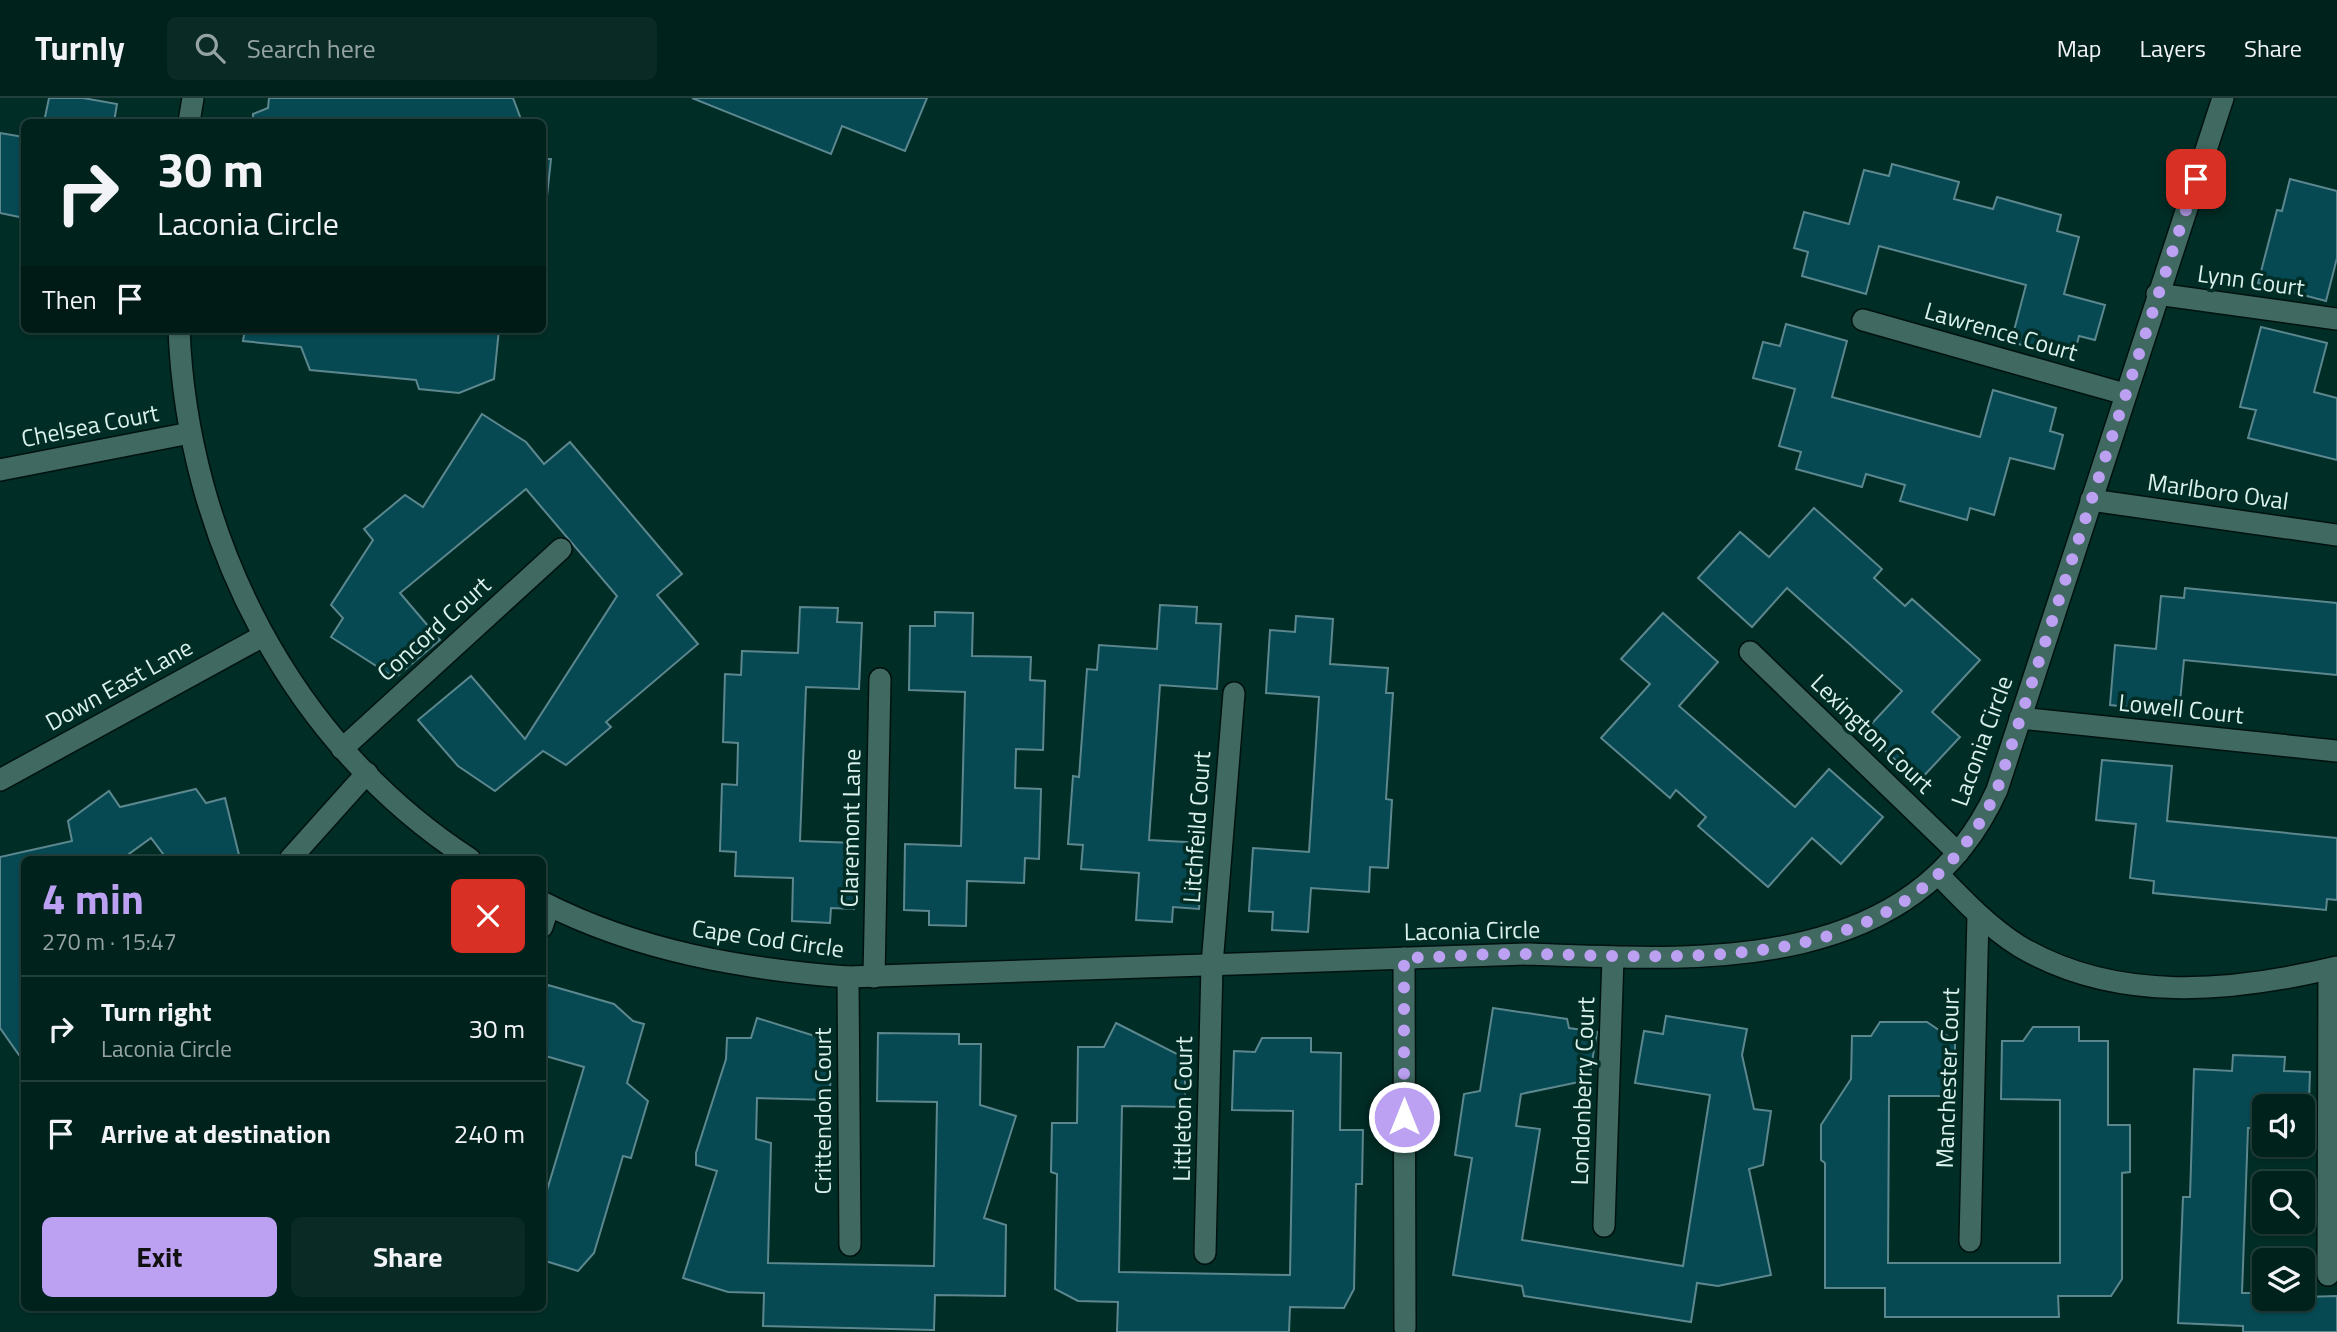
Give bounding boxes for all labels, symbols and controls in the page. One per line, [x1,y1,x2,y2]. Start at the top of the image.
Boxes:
search box [167,17,657,80]
text: Turnly [35,23,125,73]
icon: search [191,29,229,67]
text: Search here [247,29,376,68]
text: Map [2057,30,2102,66]
text: Layers [2140,30,2206,66]
text: Share [2244,30,2302,66]
text: 30 m [157,131,264,206]
icon: right [42,147,133,238]
pin [2166,149,2226,209]
icon: arrive [2177,160,2215,198]
text: Laconia Circle [157,199,339,247]
street label: Lynn Court [2195,255,2308,305]
text: Then [42,280,97,319]
icon: arrive [111,280,149,318]
street label: Lawrence Court [1921,292,2083,370]
street label: Chelsea Court [18,394,162,456]
street label: Marlboro Oval [2145,463,2291,519]
street label: Concord Court [368,567,499,689]
street label: Down East Lane [38,629,199,739]
street label: Lexington Court [1803,665,1943,802]
street label: Laconia Circle [1941,670,2021,811]
street label: Lowell Court [2117,684,2246,733]
street label: Claremont Lane [831,748,869,908]
street label: Litchfeild Court [1173,749,1219,904]
text: 4 min [42,866,144,930]
button: close [451,879,525,953]
street label: Cape Cod Circle [690,910,846,966]
street label: Laconia Circle [1403,911,1541,949]
text: 270 m · 15:47 [42,924,177,959]
street label: Manchester Court [1926,986,1968,1169]
text: Turn right [101,992,212,1031]
street label: Londonberry Court [1561,996,1603,1186]
text: 30 m [468,1009,525,1048]
icon: right [42,1010,80,1048]
street label: Crittendon Court [804,1027,840,1194]
text: Laconia Circle [101,1031,232,1066]
street label: Littleton Court [1163,1035,1201,1182]
position arrow [1367,1080,1441,1154]
map controls [2252,1094,2315,1311]
button: sound [2252,1094,2315,1157]
text: Arrive at destination [101,1114,331,1153]
text: 240 m [454,1114,525,1153]
icon: arrive [42,1115,80,1153]
button: search [2252,1171,2315,1234]
button: Exit [42,1217,277,1297]
button: Share [291,1217,525,1297]
button: layers [2252,1248,2315,1311]

